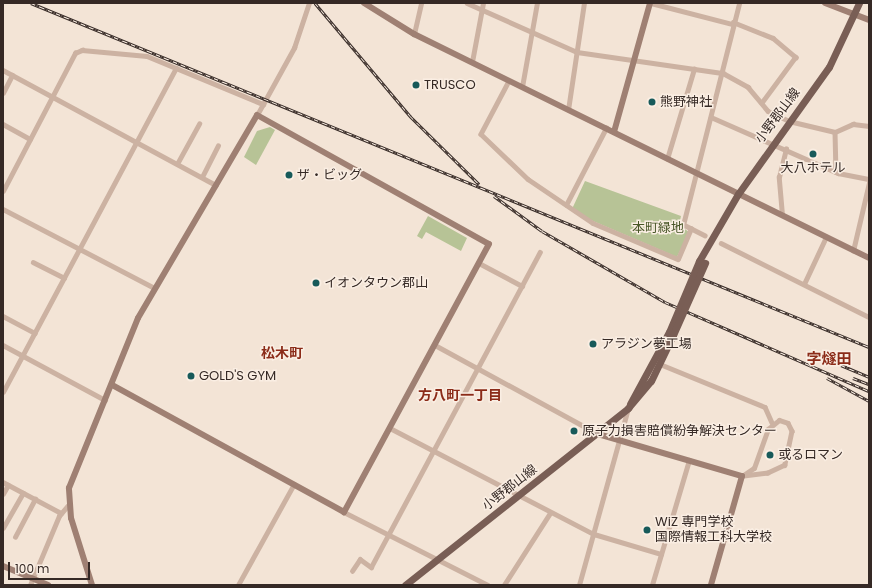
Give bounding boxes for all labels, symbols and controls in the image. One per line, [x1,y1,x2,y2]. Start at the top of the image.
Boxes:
place label: TRUSCO [424,77,476,93]
marker: TRUSCO [411,80,421,90]
street label: 小野郡山線 [752,85,804,147]
place label: 熊野神社 [660,94,712,110]
marker: 熊野神社 [647,97,657,107]
marker: 大八ホテル [808,149,818,159]
place label: 大八ホテル [781,160,845,176]
place label: ザ・ビッグ [297,167,362,183]
marker: ザ・ビッグ [284,170,294,180]
park label: 本町緑地 [632,220,684,236]
place label: イオンタウン郡山 [324,275,428,291]
marker: イオンタウン郡山 [311,278,321,288]
place label: アラジン夢工場 [601,336,692,352]
marker: アラジン夢工場 [588,339,598,349]
district label: 松木町 [261,345,303,361]
district label: 字燧田 [807,350,851,368]
place label: GOLD'S GYM [199,368,276,384]
marker: GOLD'S GYM [186,371,196,381]
district label: 方八町一丁目 [418,387,502,403]
place label: 原子力損害賠償紛争解決センター [582,423,777,439]
marker: 原子力損害賠償紛争解決センター [569,426,579,436]
place label: 或るロマン [778,447,843,463]
marker: 或るロマン [765,450,775,460]
street label: 小野郡山線 [480,462,540,514]
place label: WiZ 専門学校 国際情報工科大学校 [655,515,772,546]
marker: WiZ 専門学校 国際情報工科大学校 [642,525,652,535]
scale bar [10,554,92,580]
text: 100 m [15,560,49,577]

